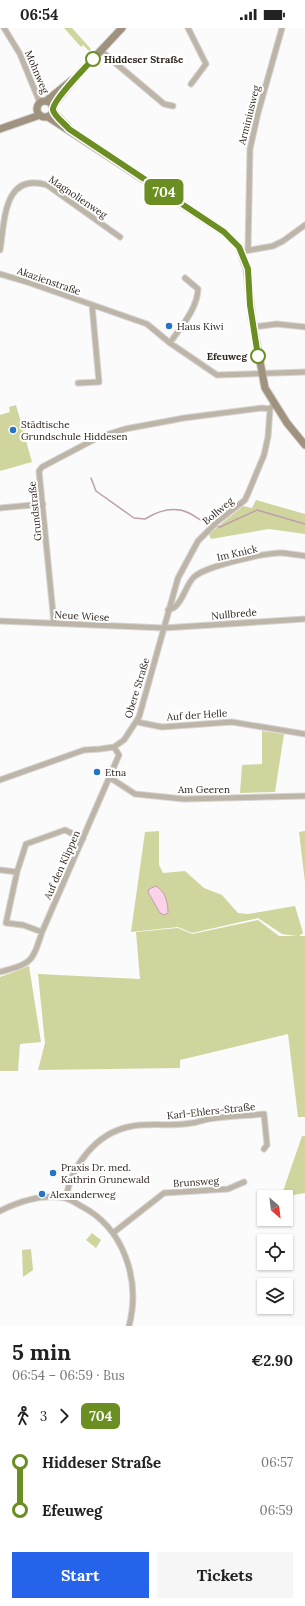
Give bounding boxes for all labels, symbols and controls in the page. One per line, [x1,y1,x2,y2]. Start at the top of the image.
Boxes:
text: 06:54 [20,5,58,24]
street label: Mohnweg [22,48,52,96]
marker: Hiddeser Straße [85,51,101,67]
place label: Hiddeser Straße [104,53,184,66]
street label: Arminiusweg [235,84,263,147]
street label: Magnolienweg [46,173,110,222]
line badge: 704 [141,179,187,205]
text: 704 [152,183,176,201]
street label: Akazienstraße [15,264,83,298]
place label: Haus Kiwi [177,320,224,333]
marker: Haus Kiwi [164,321,174,331]
marker: Efeuweg [250,348,266,364]
place label: Efeuweg [207,350,247,363]
place label: Städtische Grundschule Hiddesen [21,418,128,443]
marker: Städtische Grundschule Hiddesen [8,425,18,435]
street label: Grundstraße [25,480,45,542]
street label: Bollweg [200,494,236,528]
street label: Im Knick [215,542,259,564]
street label: Nullbrede [211,605,258,622]
street label: Neue Wiese [54,608,110,624]
street label: Obere Straße [122,656,153,720]
street label: Auf der Helle [165,706,228,724]
place label: Etna [105,766,126,779]
marker: Etna [92,767,102,777]
street label: Am Geeren [177,783,230,796]
street label: Auf den Klippen [41,828,83,902]
street label: Karl-Ehlers-Straße [166,1100,256,1122]
place label: Praxis Dr. med. Kathrin Grunewald [61,1161,150,1186]
marker: Praxis Dr. med. Kathrin Grunewald [48,1168,58,1178]
street label: Brunsweg [173,1174,220,1190]
place label: Alexanderweg [49,1188,116,1201]
marker: Alexanderweg [37,1189,47,1199]
north arrow [257,1190,293,1226]
map controls [257,1190,293,1314]
button: locate [257,1234,293,1270]
button: layers [257,1278,293,1314]
text: 5 min [12,1338,71,1366]
text: €2.90 [251,1351,293,1370]
text: 06:54 – 06:59 · Bus [12,1367,125,1384]
icon: walk [12,1405,34,1427]
icon: forward [53,1405,75,1427]
text: 704 [89,1407,112,1425]
text: 3 [40,1408,47,1425]
text: Hiddeser Straße [42,1453,161,1472]
text: 06:57 [261,1454,293,1471]
text: Efeuweg [42,1501,102,1520]
text: 06:59 [260,1502,293,1519]
button: Start [12,1552,149,1598]
button: Tickets [157,1552,293,1598]

